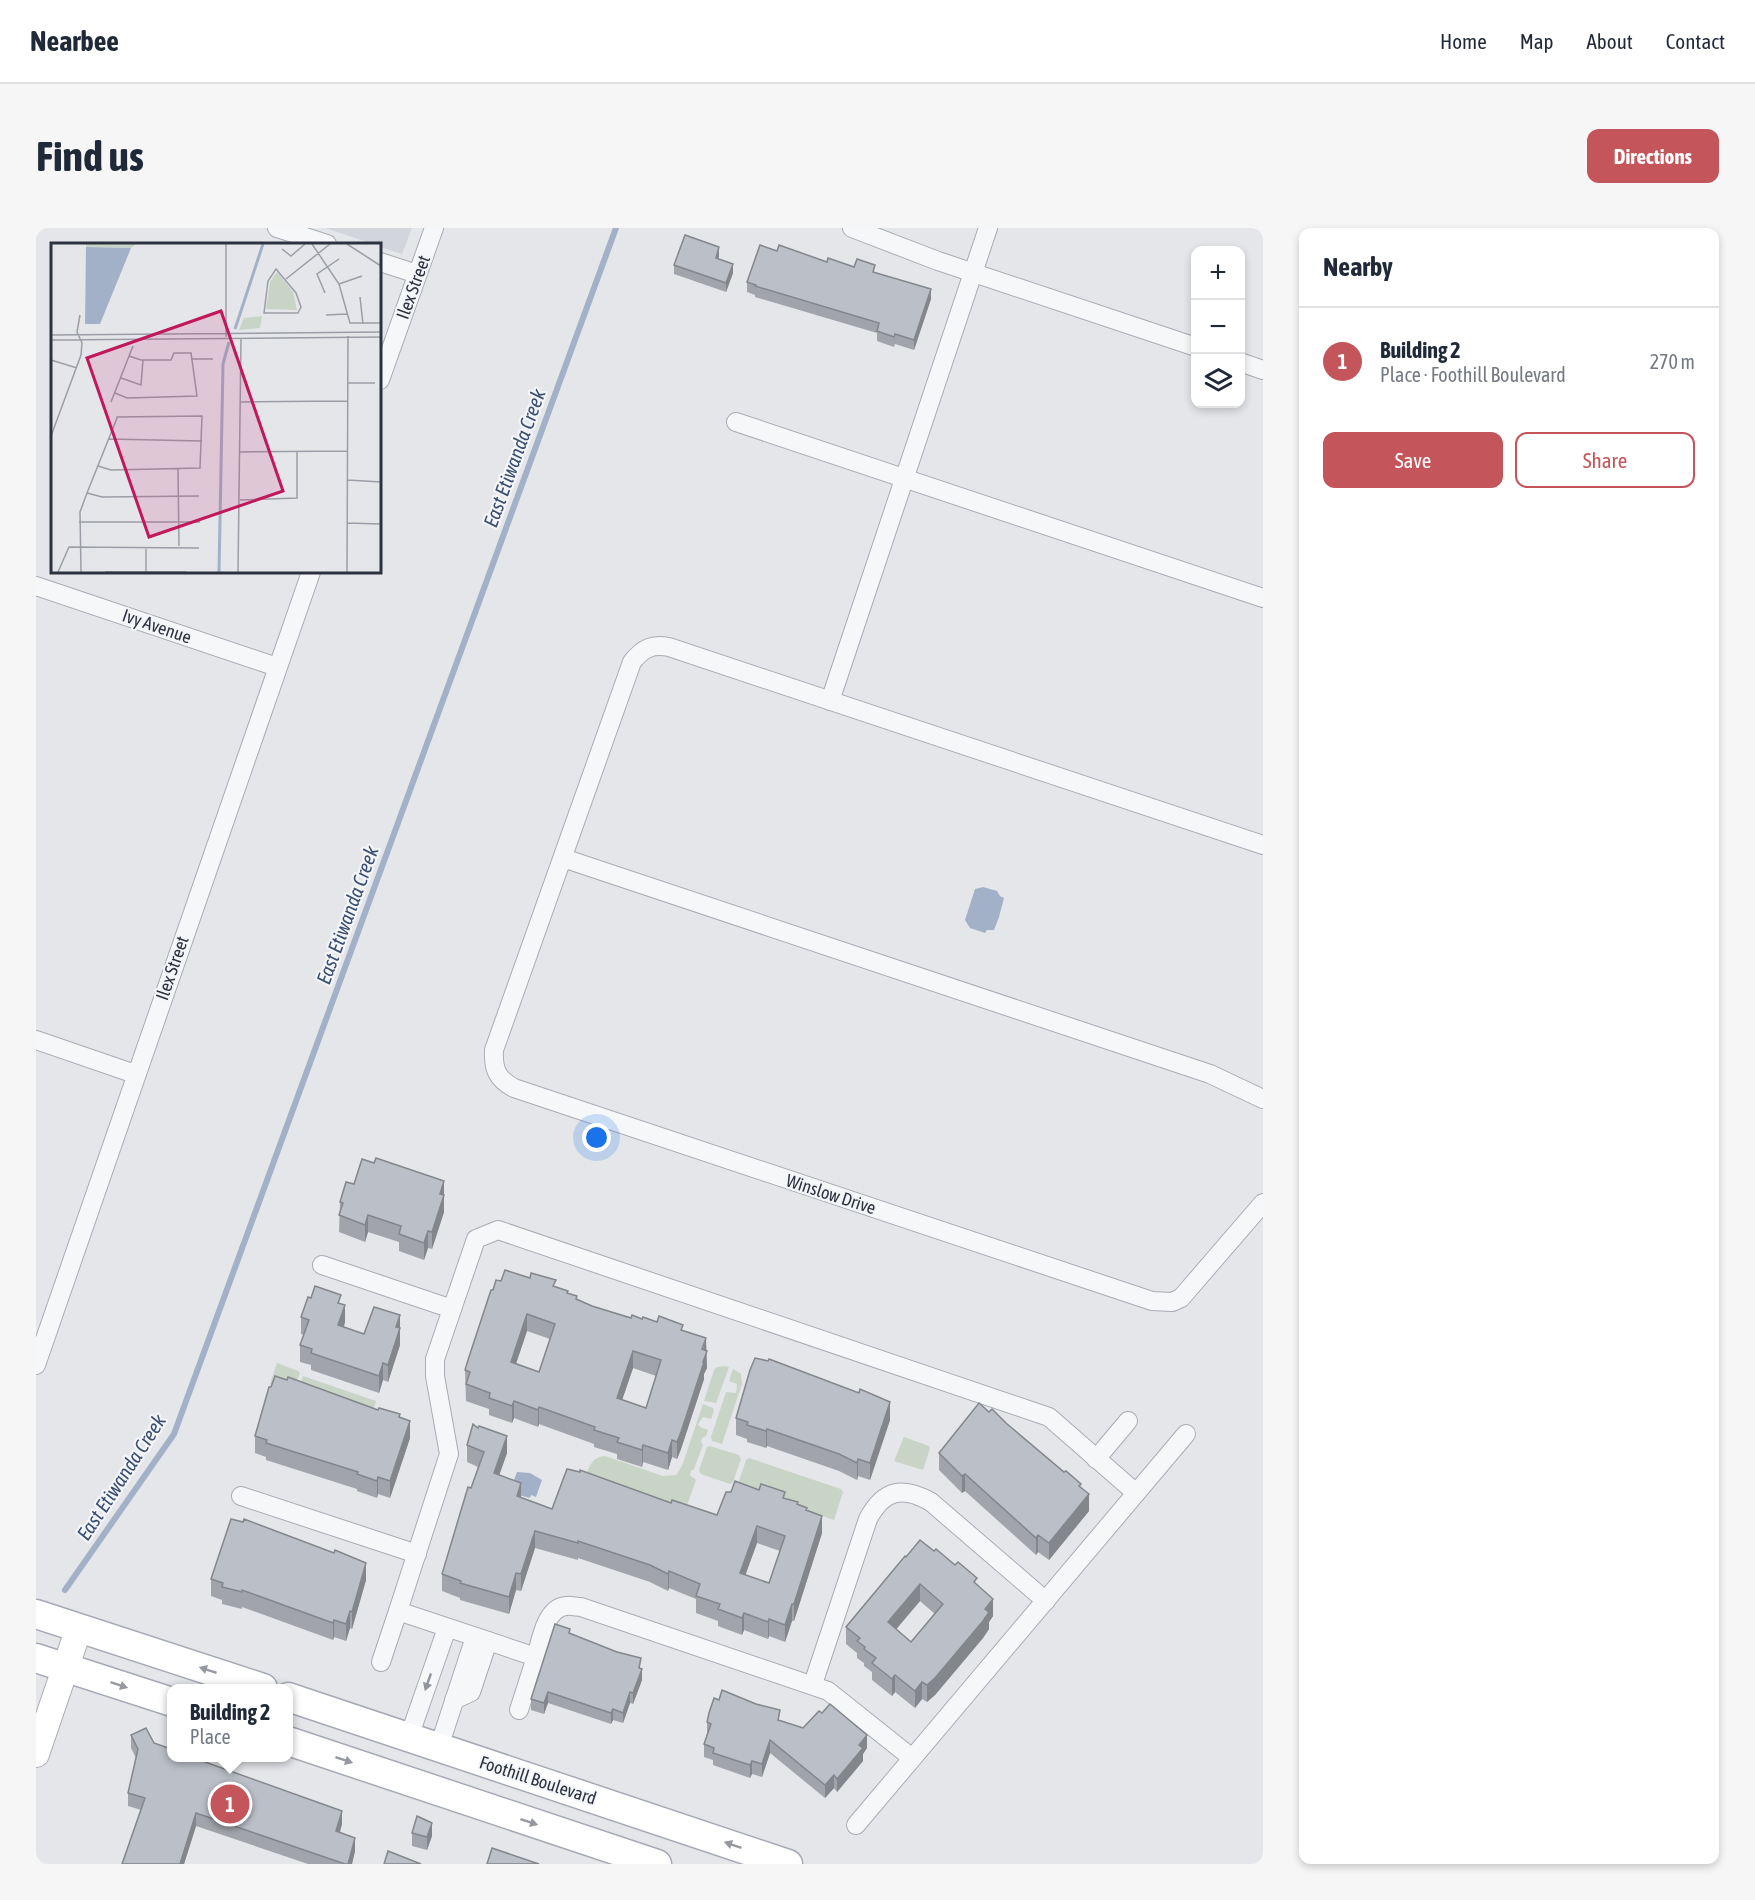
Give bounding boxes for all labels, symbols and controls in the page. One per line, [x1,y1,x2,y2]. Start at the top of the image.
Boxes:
text: Nearbee [30,25,119,57]
text: Home [1440,29,1487,53]
text: Map [1520,29,1554,53]
text: About [1587,29,1633,53]
text: Contact [1666,29,1725,53]
button: Directions [1587,129,1719,183]
text: Find us [36,132,144,180]
inset map [51,243,381,573]
map controls [1191,246,1245,408]
button: + [1191,246,1245,300]
street label: Ilex Street [392,252,434,322]
text: Nearby [1323,252,1393,282]
button: − [1191,300,1245,354]
text: Building 2 [1380,337,1461,363]
text: 1 [1338,350,1347,373]
text: 270 m [1650,350,1695,373]
button: layers [1191,354,1245,408]
text: Place · Foothill Boulevard [1380,363,1566,386]
water label: East Etiwanda Creek [478,386,550,530]
button: Save [1323,432,1503,488]
button: Share [1515,432,1695,488]
street label: Ivy Avenue [120,604,194,648]
water label: East Etiwanda Creek [311,843,383,987]
street label: Ilex Street [151,933,193,1003]
your location [582,1123,611,1152]
street label: Winslow Drive [783,1170,879,1218]
water label: East Etiwanda Creek [72,1410,170,1544]
one-way arrow [198,1665,216,1674]
one-way arrow [423,1674,433,1692]
one-way arrow [110,1681,128,1690]
popup [167,1684,293,1762]
text: Building 2 [190,1699,270,1725]
text: Place [190,1725,231,1748]
street label: Foothill Boulevard [477,1751,599,1809]
one-way arrow [335,1756,353,1765]
pin: 1 [210,1782,250,1826]
one-way arrow [520,1817,538,1827]
one-way arrow [724,1840,742,1850]

